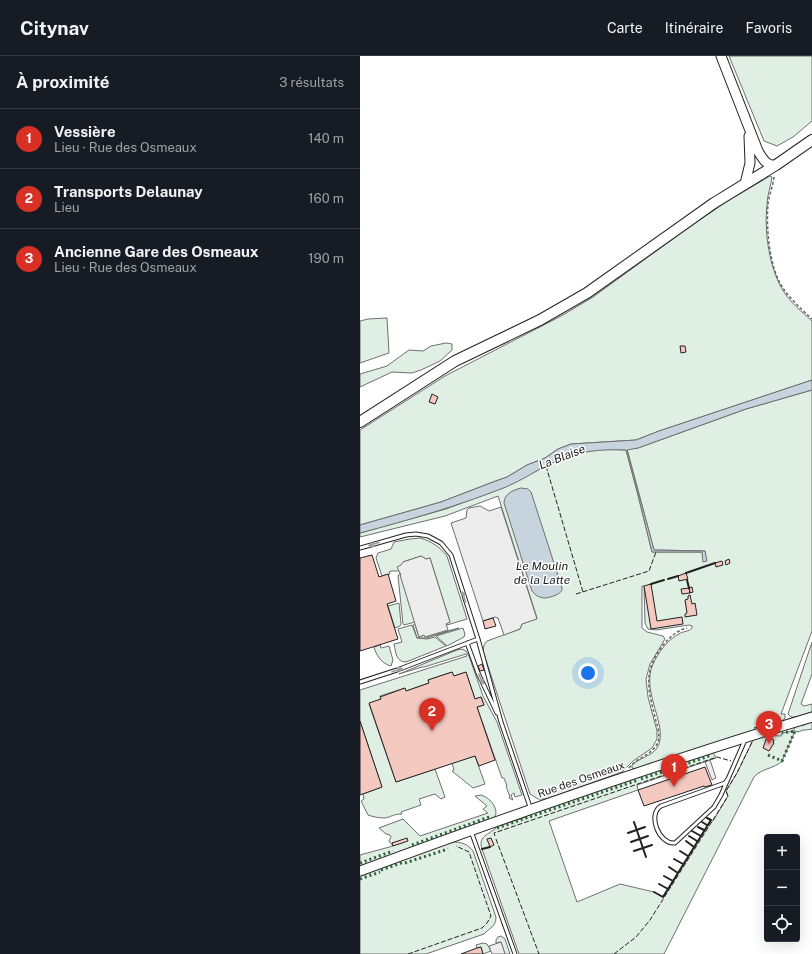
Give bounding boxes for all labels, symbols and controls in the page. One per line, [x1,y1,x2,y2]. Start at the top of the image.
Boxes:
text: Citynav [20,17,89,39]
text: Carte [607,20,643,36]
text: Itinéraire [665,20,723,36]
text: Favoris [745,20,792,36]
text: À proximité [16,72,110,92]
text: 3 résultats [279,75,344,90]
text: Vessière [54,123,116,140]
text: 1 [26,131,32,146]
text: 140 m [308,131,344,146]
text: Lieu · Rue des Osmeaux [54,140,197,155]
text: Transports Delaunay [54,183,203,200]
text: 2 [25,191,33,206]
text: 160 m [308,191,344,206]
text: Lieu [54,200,80,215]
text: Ancienne Gare des Osmeaux [54,243,259,260]
text: 3 [25,251,33,266]
text: 190 m [308,251,344,266]
text: Lieu · Rue des Osmeaux [54,260,197,275]
water label: La Blaise [537,442,588,472]
one-way arrow [368,541,380,547]
water label: Le Moulin de la Latte [514,559,571,587]
one-way arrow [461,591,467,603]
your location [578,663,598,683]
one-way arrow [392,667,404,673]
one-way arrow [478,674,484,685]
pin: 2 [419,698,445,731]
pin: 3 [756,711,782,744]
pin: 1 [661,754,687,787]
street label: Rue des Osmeaux [536,758,626,800]
map controls [764,834,800,942]
button: + [764,834,800,870]
button: − [764,870,800,906]
button: locate [764,906,800,942]

